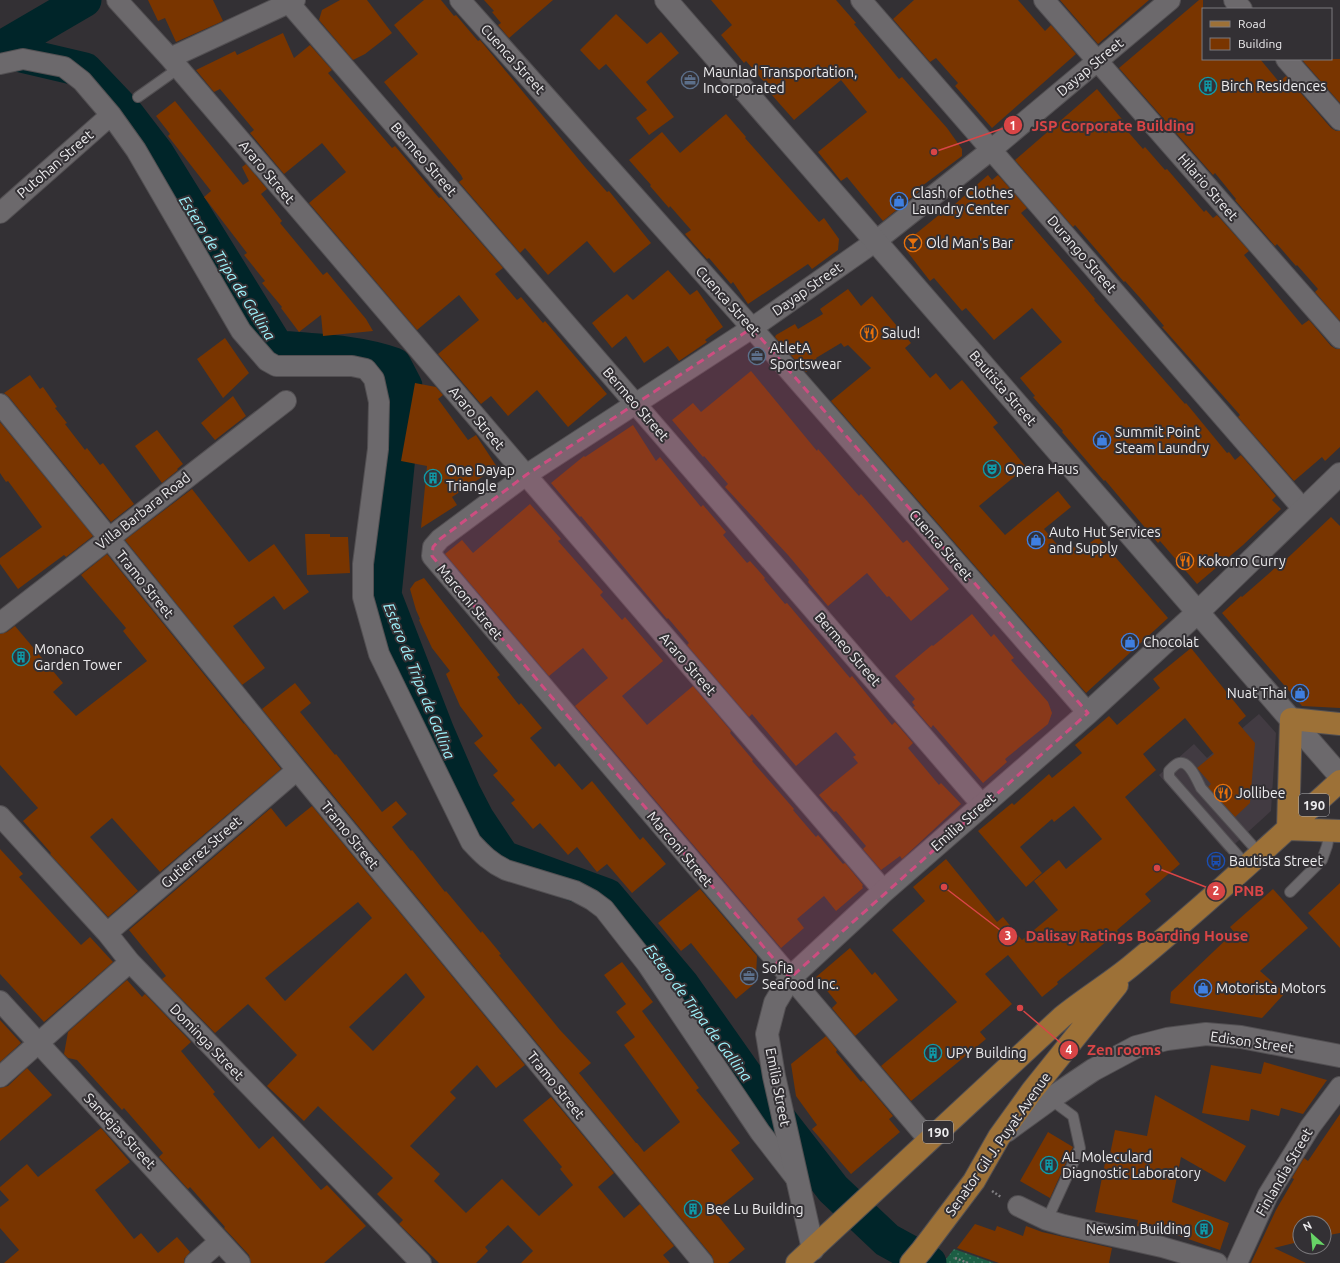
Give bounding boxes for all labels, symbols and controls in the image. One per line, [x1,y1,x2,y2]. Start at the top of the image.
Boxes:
legend [1202,8,1332,60]
text: Road [1238,17,1266,30]
street label: Cuenca Street [478,21,549,97]
street label: Dayap Street [1054,34,1127,99]
text: Building [1238,37,1282,50]
place label: Maunlad Transportation, Incorporated [703,64,857,96]
office icon: Maunlad Transportation, Incorporated [680,70,700,90]
building icon: Birch Residences [1198,76,1218,96]
place label: Birch Residences [1221,78,1326,94]
callout: JSP Corporate Building [1003,112,1202,139]
text: JSP Corporate Building [1032,117,1194,134]
street label: Bermeo Street [388,119,461,199]
text: 1 [1010,119,1016,132]
street label: Putohan Street [14,126,97,201]
street label: Araro Street [236,137,298,207]
street label: Hilario Street [1175,150,1242,224]
place label: Clash of Clothes Laundry Center [912,185,1013,217]
shop icon: Clash of Clothes Laundry Center [889,191,909,211]
water label: Estero de Tripa de Gallina [176,192,279,343]
street label: Durango Street [1044,212,1120,296]
bar icon: Old Man's Bar [903,233,923,253]
place label: Old Man's Bar [926,235,1014,251]
street label: Dayap Street [769,259,845,319]
street label: Cuenca Street [693,263,764,339]
restaurant icon: Salud! [859,323,879,343]
place label: Salud! [882,325,920,341]
place label: AtletA Sportswear [770,340,842,372]
office icon: AtletA Sportswear [747,346,767,366]
street label: Bautista Street [966,347,1040,429]
street label: Bermeo Street [600,364,673,444]
street label: Araro Street [446,383,508,453]
place label: Summit Point Steam Laundry [1115,424,1209,456]
shop icon: Summit Point Steam Laundry [1092,430,1112,450]
theatre icon: Opera Haus [982,459,1002,479]
place label: Opera Haus [1005,461,1079,477]
place label: One Dayap Triangle [446,462,515,494]
building icon: One Dayap Triangle [423,468,443,488]
street label: Villa Barbara Road [93,469,193,553]
street label: Cuenca Street [906,506,976,584]
place label: Auto Hut Services and Supply [1049,524,1161,556]
shop icon: Auto Hut Services and Supply [1026,530,1046,550]
street label: Tramo Street [113,547,177,621]
restaurant icon: Kokorro Curry [1175,551,1195,571]
place label: Kokorro Curry [1198,553,1286,569]
street label: Marconi Street [434,561,506,643]
water label: Estero de Tripa de Gallina [380,600,459,761]
street label: Bermeo Street [812,609,885,689]
street label: Araro Street [657,630,720,699]
shop icon: Chocolat [1120,632,1140,652]
place label: Chocolat [1143,634,1199,650]
place label: Monaco Garden Tower [34,641,123,673]
building icon: Monaco Garden Tower [11,647,31,667]
shop icon: Nuat Thai [1290,683,1310,703]
place label: Nuat Thai [1227,685,1287,701]
restaurant icon: Jollibee [1213,783,1233,803]
place label: Jollibee [1236,785,1285,801]
street label: Emilia Street [928,789,999,854]
road number: 190 [1299,794,1329,816]
street label: Tramo Street [318,798,382,872]
street label: Marconi Street [644,808,716,890]
street label: Gutierrez Street [158,813,245,891]
bus stop icon: Bautista Street [1206,851,1226,871]
place label: Bautista Street [1229,853,1324,869]
callout: PNB [1206,878,1272,905]
text: PNB [1234,882,1264,899]
text: 2 [1213,884,1220,897]
callout: Dalisay Ratings Boarding House [998,923,1256,950]
text: Dalisay Ratings Boarding House [1026,927,1248,944]
text: 3 [1005,929,1011,942]
water label: Estero de Tripa de Gallina [641,941,755,1085]
place label: Sofia Seafood Inc. [762,960,839,992]
office icon: Sofia Seafood Inc. [739,966,759,986]
shop icon: Motorista Motors [1193,978,1213,998]
place label: Motorista Motors [1216,980,1326,996]
street label: Dominga Street [167,1001,248,1084]
street label: Edison Street [1209,1028,1295,1056]
callout: Zen rooms [1059,1036,1169,1063]
text: Zen rooms [1087,1041,1161,1058]
building icon: UPY Building [923,1043,943,1063]
text: 4 [1066,1043,1073,1056]
place label: UPY Building [946,1045,1027,1061]
street label: Emilia Street [763,1046,794,1128]
street label: Tramo Street [524,1048,588,1122]
street label: Senator Gil J. Puyat Avenue [942,1069,1054,1219]
street label: Sandejas Street [81,1090,159,1172]
road number: 190 [923,1121,953,1143]
street label: Finlandia Street [1252,1125,1316,1219]
place label: AL Moleculard Diagnostic Laboratory [1062,1149,1201,1181]
building icon: AL Moleculard Diagnostic Laboratory [1039,1155,1059,1175]
building icon: Bee Lu Building [683,1199,703,1219]
place label: Bee Lu Building [706,1201,803,1217]
north arrow [1292,1215,1332,1255]
building icon: Newsim Building [1194,1219,1214,1239]
text: N [1301,1219,1314,1233]
place label: Newsim Building [1086,1221,1191,1237]

